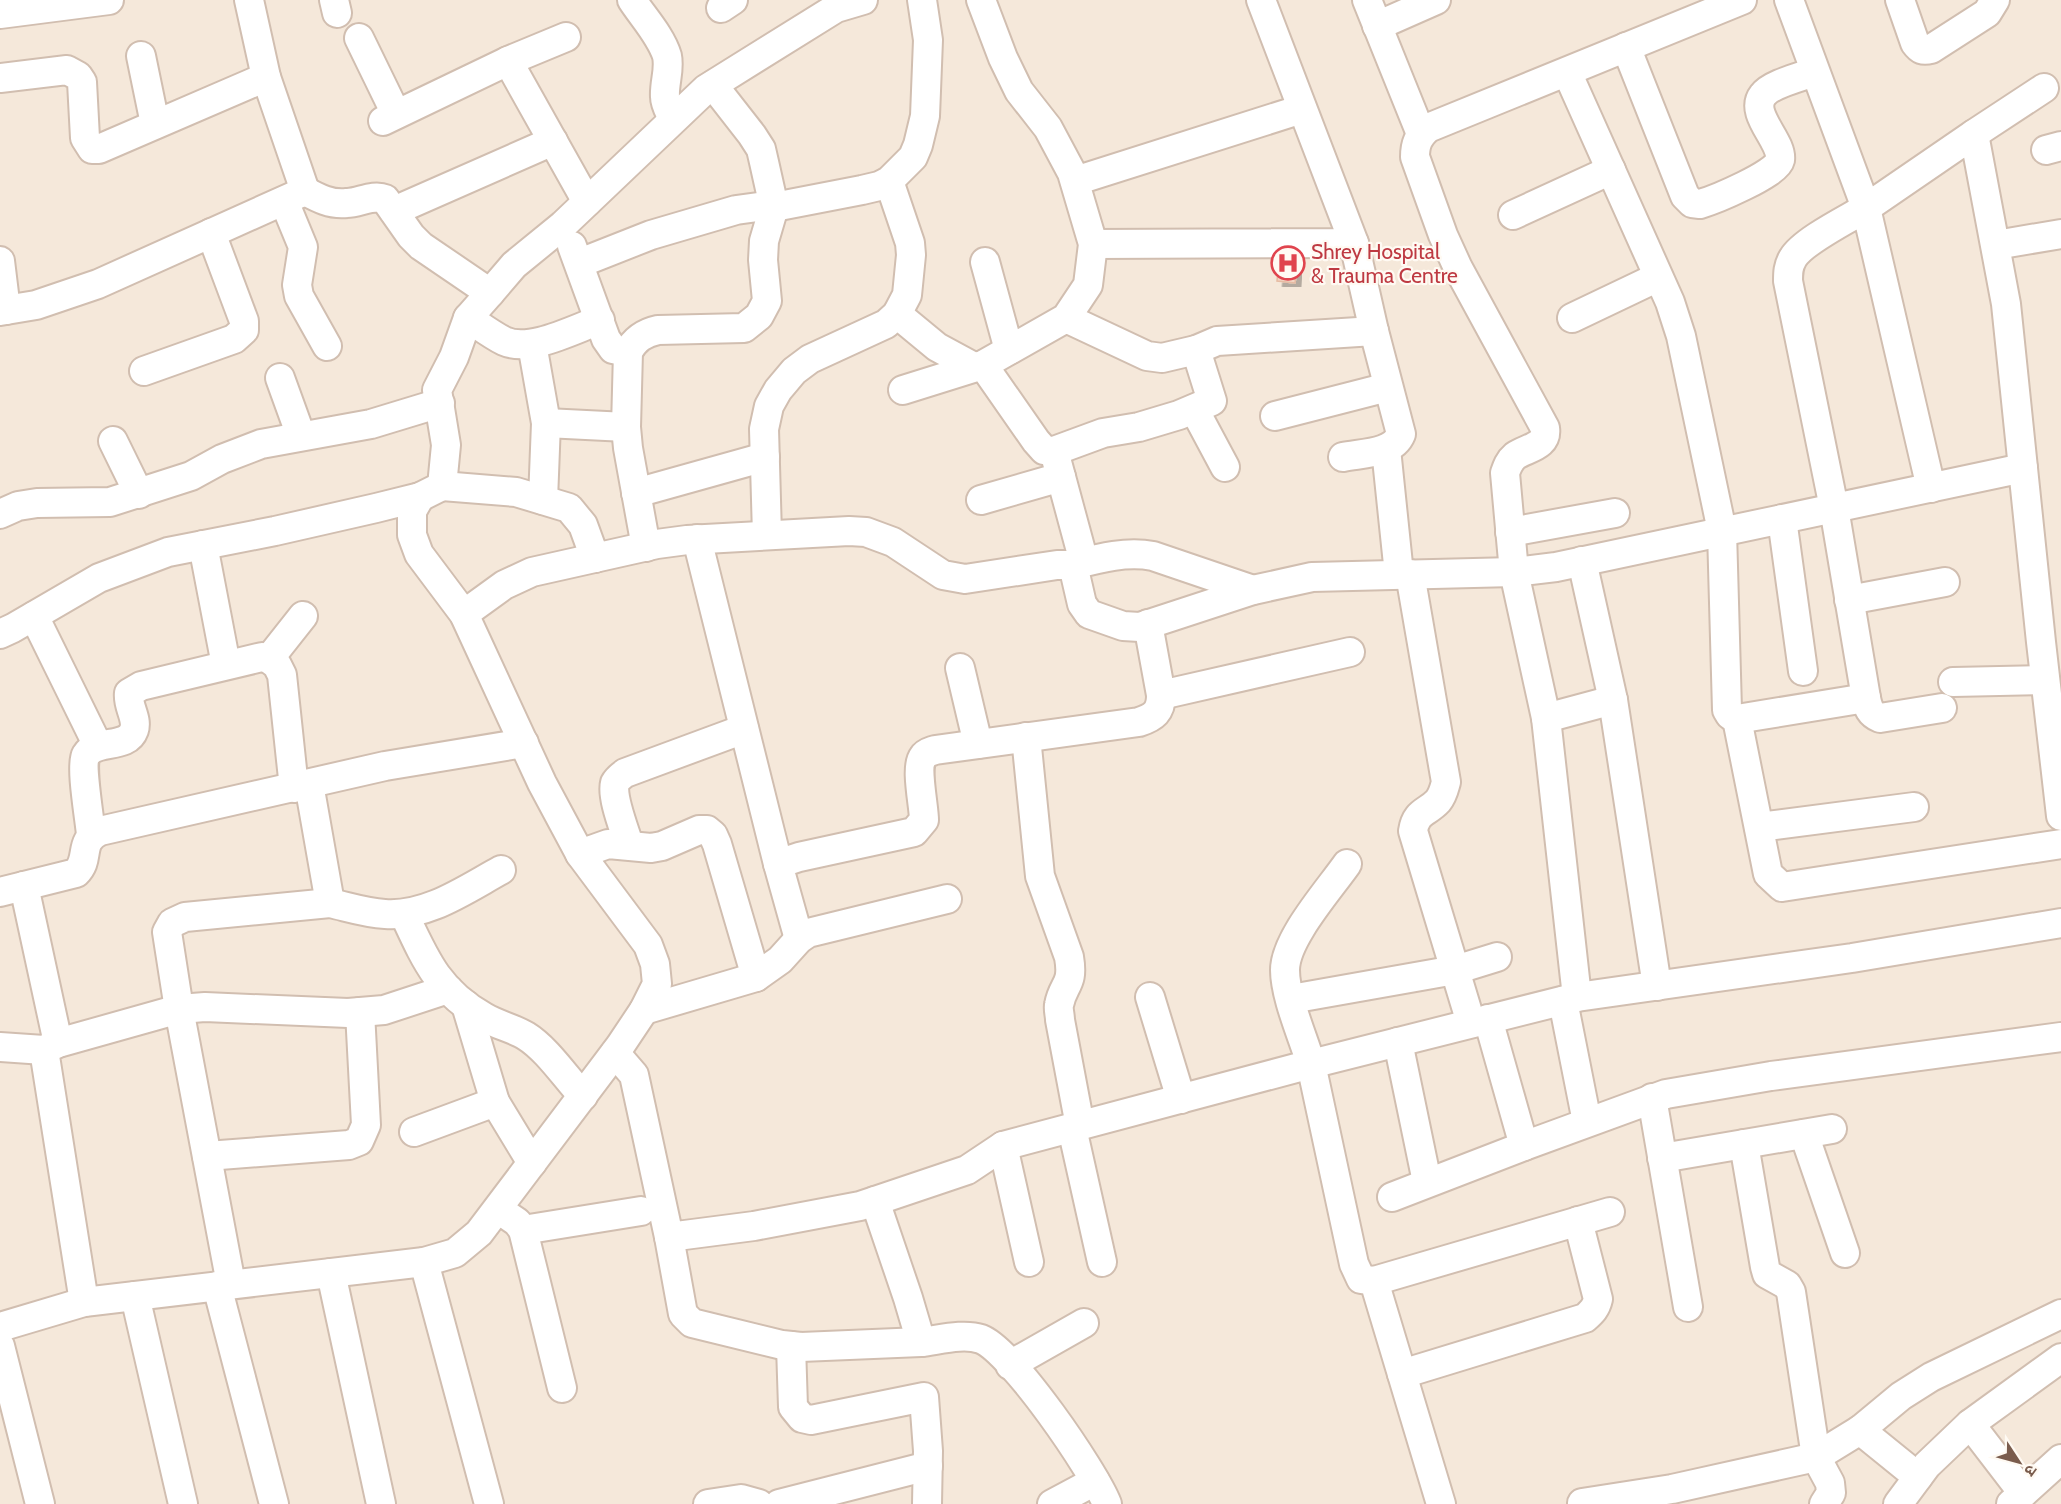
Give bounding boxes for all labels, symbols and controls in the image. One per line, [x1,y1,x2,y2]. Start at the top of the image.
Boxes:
place label: Shrey Hospital & Trauma Centre [1311,239,1458,288]
hospital icon: Shrey Hospital & Trauma Centre [1270,245,1306,281]
north arrow [1989,1432,2049,1492]
text: उ [2020,1461,2041,1480]

